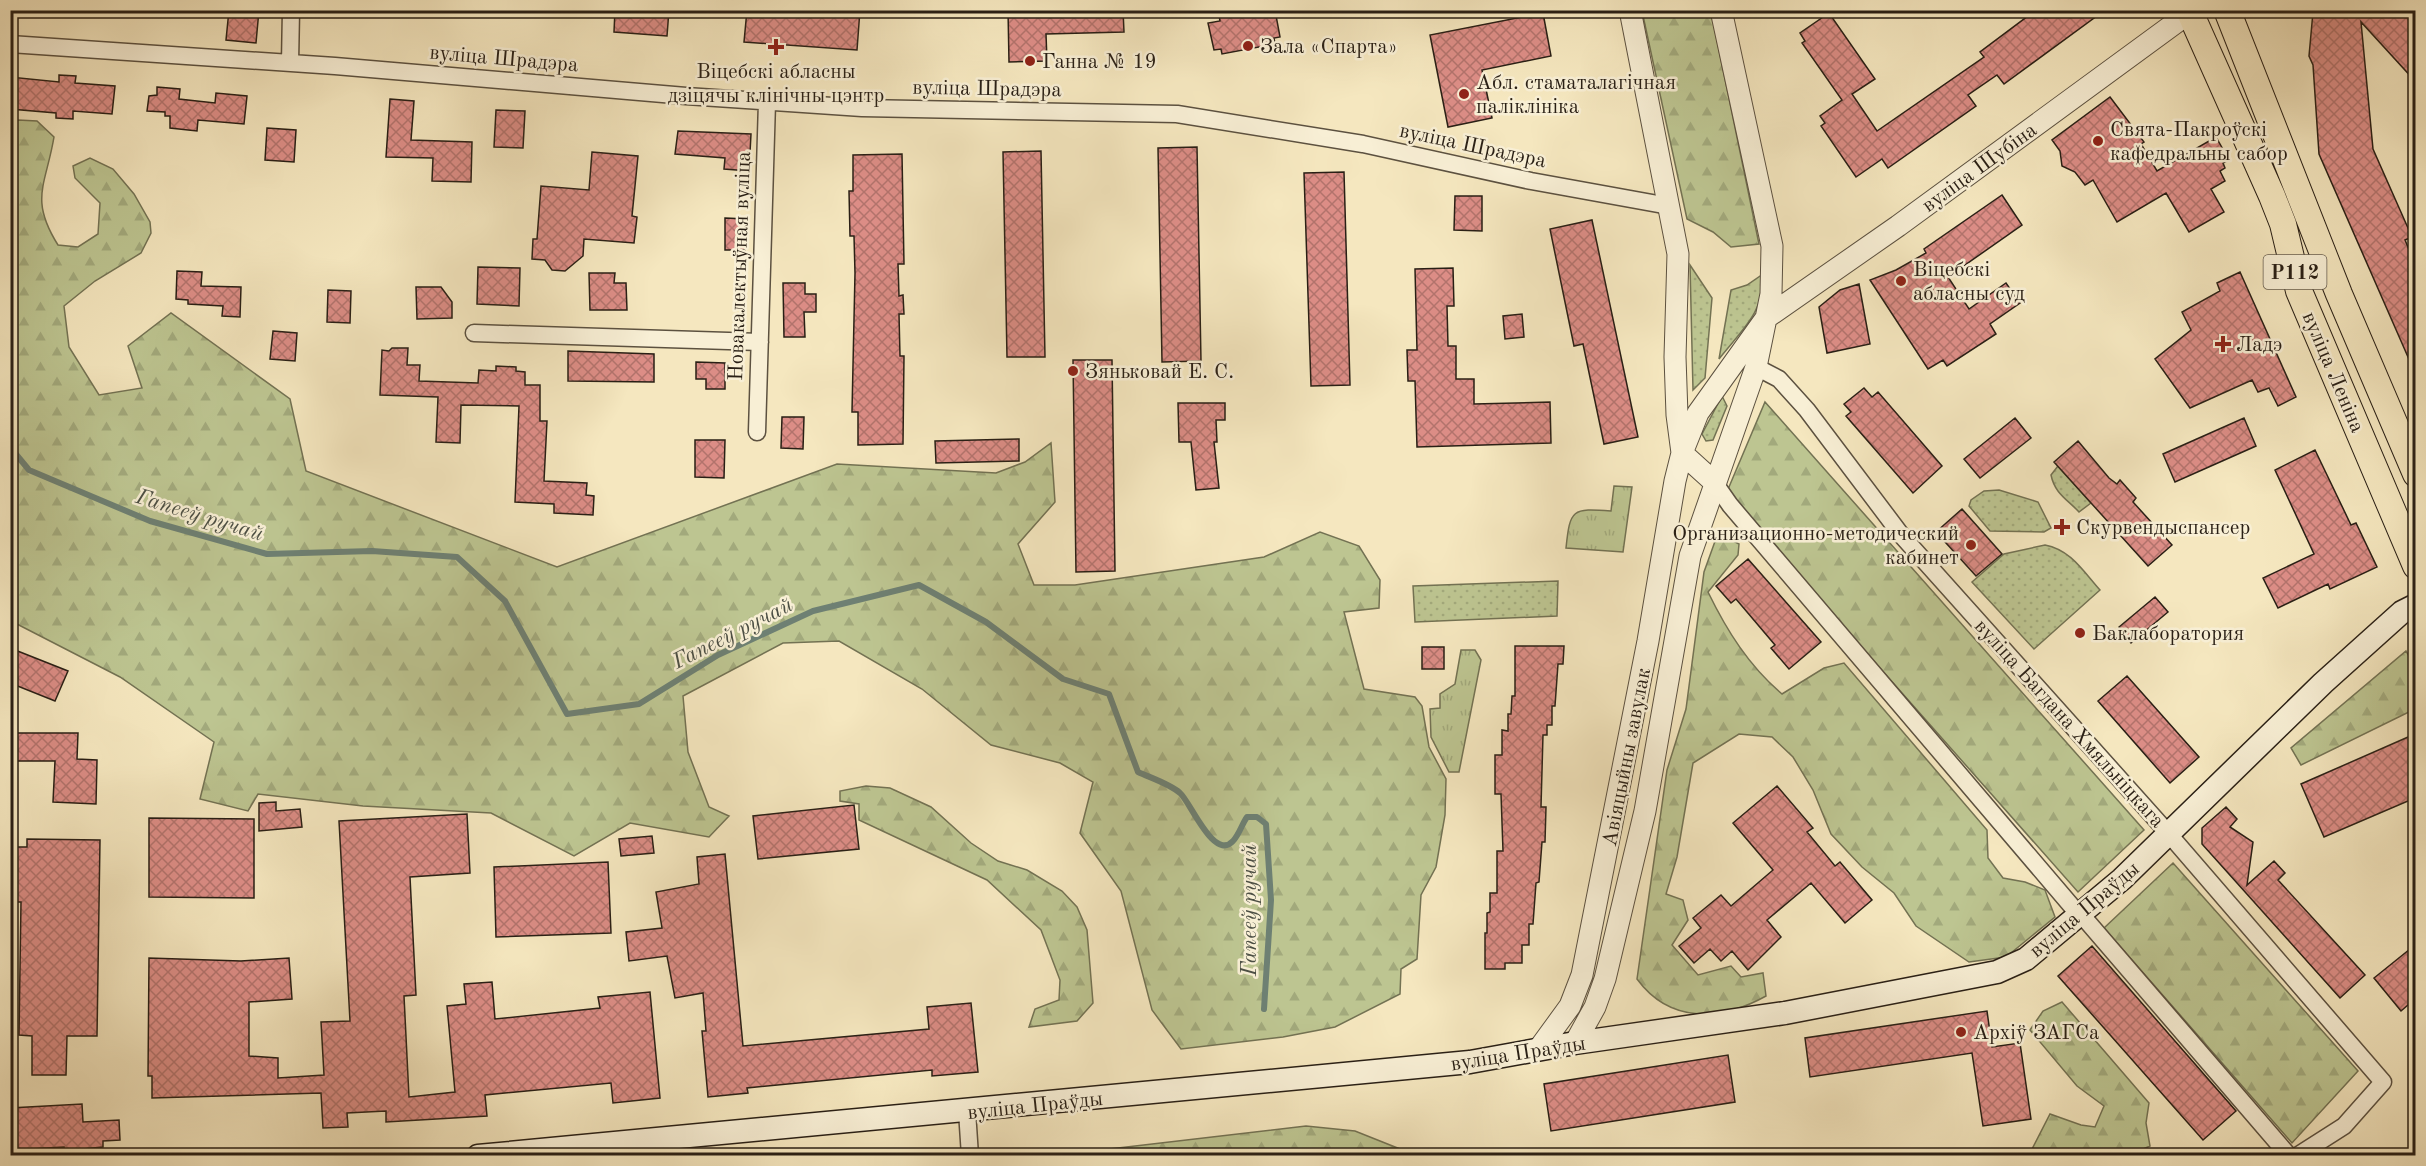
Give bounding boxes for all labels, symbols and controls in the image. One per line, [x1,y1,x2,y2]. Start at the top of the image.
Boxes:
place label: Зала «Спарта» [1260,37,1398,58]
marker: Віцебскі абласны дзіцячы клінічны цэнтр [767,38,785,56]
marker: Зала «Спарта» [1241,39,1255,53]
street label: вуліца Шрадэра [429,43,579,76]
place label: Ганна № 19 [1042,52,1157,73]
marker: Ганна № 19 [1023,54,1037,68]
place label: Віцебскі абласны дзіцячы клінічны цэнтр [668,62,884,107]
place label: Абл. стаматалагічная паліклініка [1476,73,1676,118]
street label: вуліца Шрадэра [912,78,1062,101]
marker: Абл. стаматалагічная паліклініка [1457,87,1471,101]
street label: вуліца Шубіна [1919,120,2041,217]
place label: Свята-Пакроўскі кафедральны сабор [2110,120,2288,165]
street label: вуліца Шрадэра [1397,121,1548,172]
marker: Свята-Пакроўскі кафедральны сабор [2091,134,2105,148]
street label: Новакалектыўная вуліца [726,151,755,381]
road number: Р112 [2264,255,2326,289]
place label: Віцебскі абласны суд [1913,260,2026,305]
marker: Віцебскі абласны суд [1894,274,1908,288]
street label: вуліца Леніна [2298,309,2368,436]
marker: Ладэ [2214,335,2232,353]
place label: Ладэ [2236,335,2282,356]
place label: Зяньковай Е. С. [1085,362,1234,383]
marker: Зяньковай Е. С. [1066,364,1080,378]
water label: Гапееў ручай [132,486,266,546]
marker: Скурвендыспансер [2053,518,2071,536]
place label: Скурвендыспансер [2076,518,2250,539]
place label: Организационно-методический кабинет [1672,524,1959,569]
marker: Организационно-методический кабинет [1964,538,1978,552]
water label: Гапееў ручай [668,594,797,674]
street label: вуліца Багдана Хмяльніцкага [1970,616,2168,832]
place label: Баклаборатория [2092,624,2244,645]
marker: Баклаборатория [2073,626,2087,640]
street label: Авіяцыйны завулак [1600,666,1655,848]
water label: Гапееў ручай [1239,843,1261,977]
street label: вуліца Праўды [2026,858,2144,962]
place label: Архіў ЗАГСа [1973,1023,2099,1044]
marker: Архіў ЗАГСа [1954,1025,1968,1039]
street label: вуліца Праўды [1449,1033,1587,1076]
street label: вуліца Праўды [966,1089,1104,1124]

